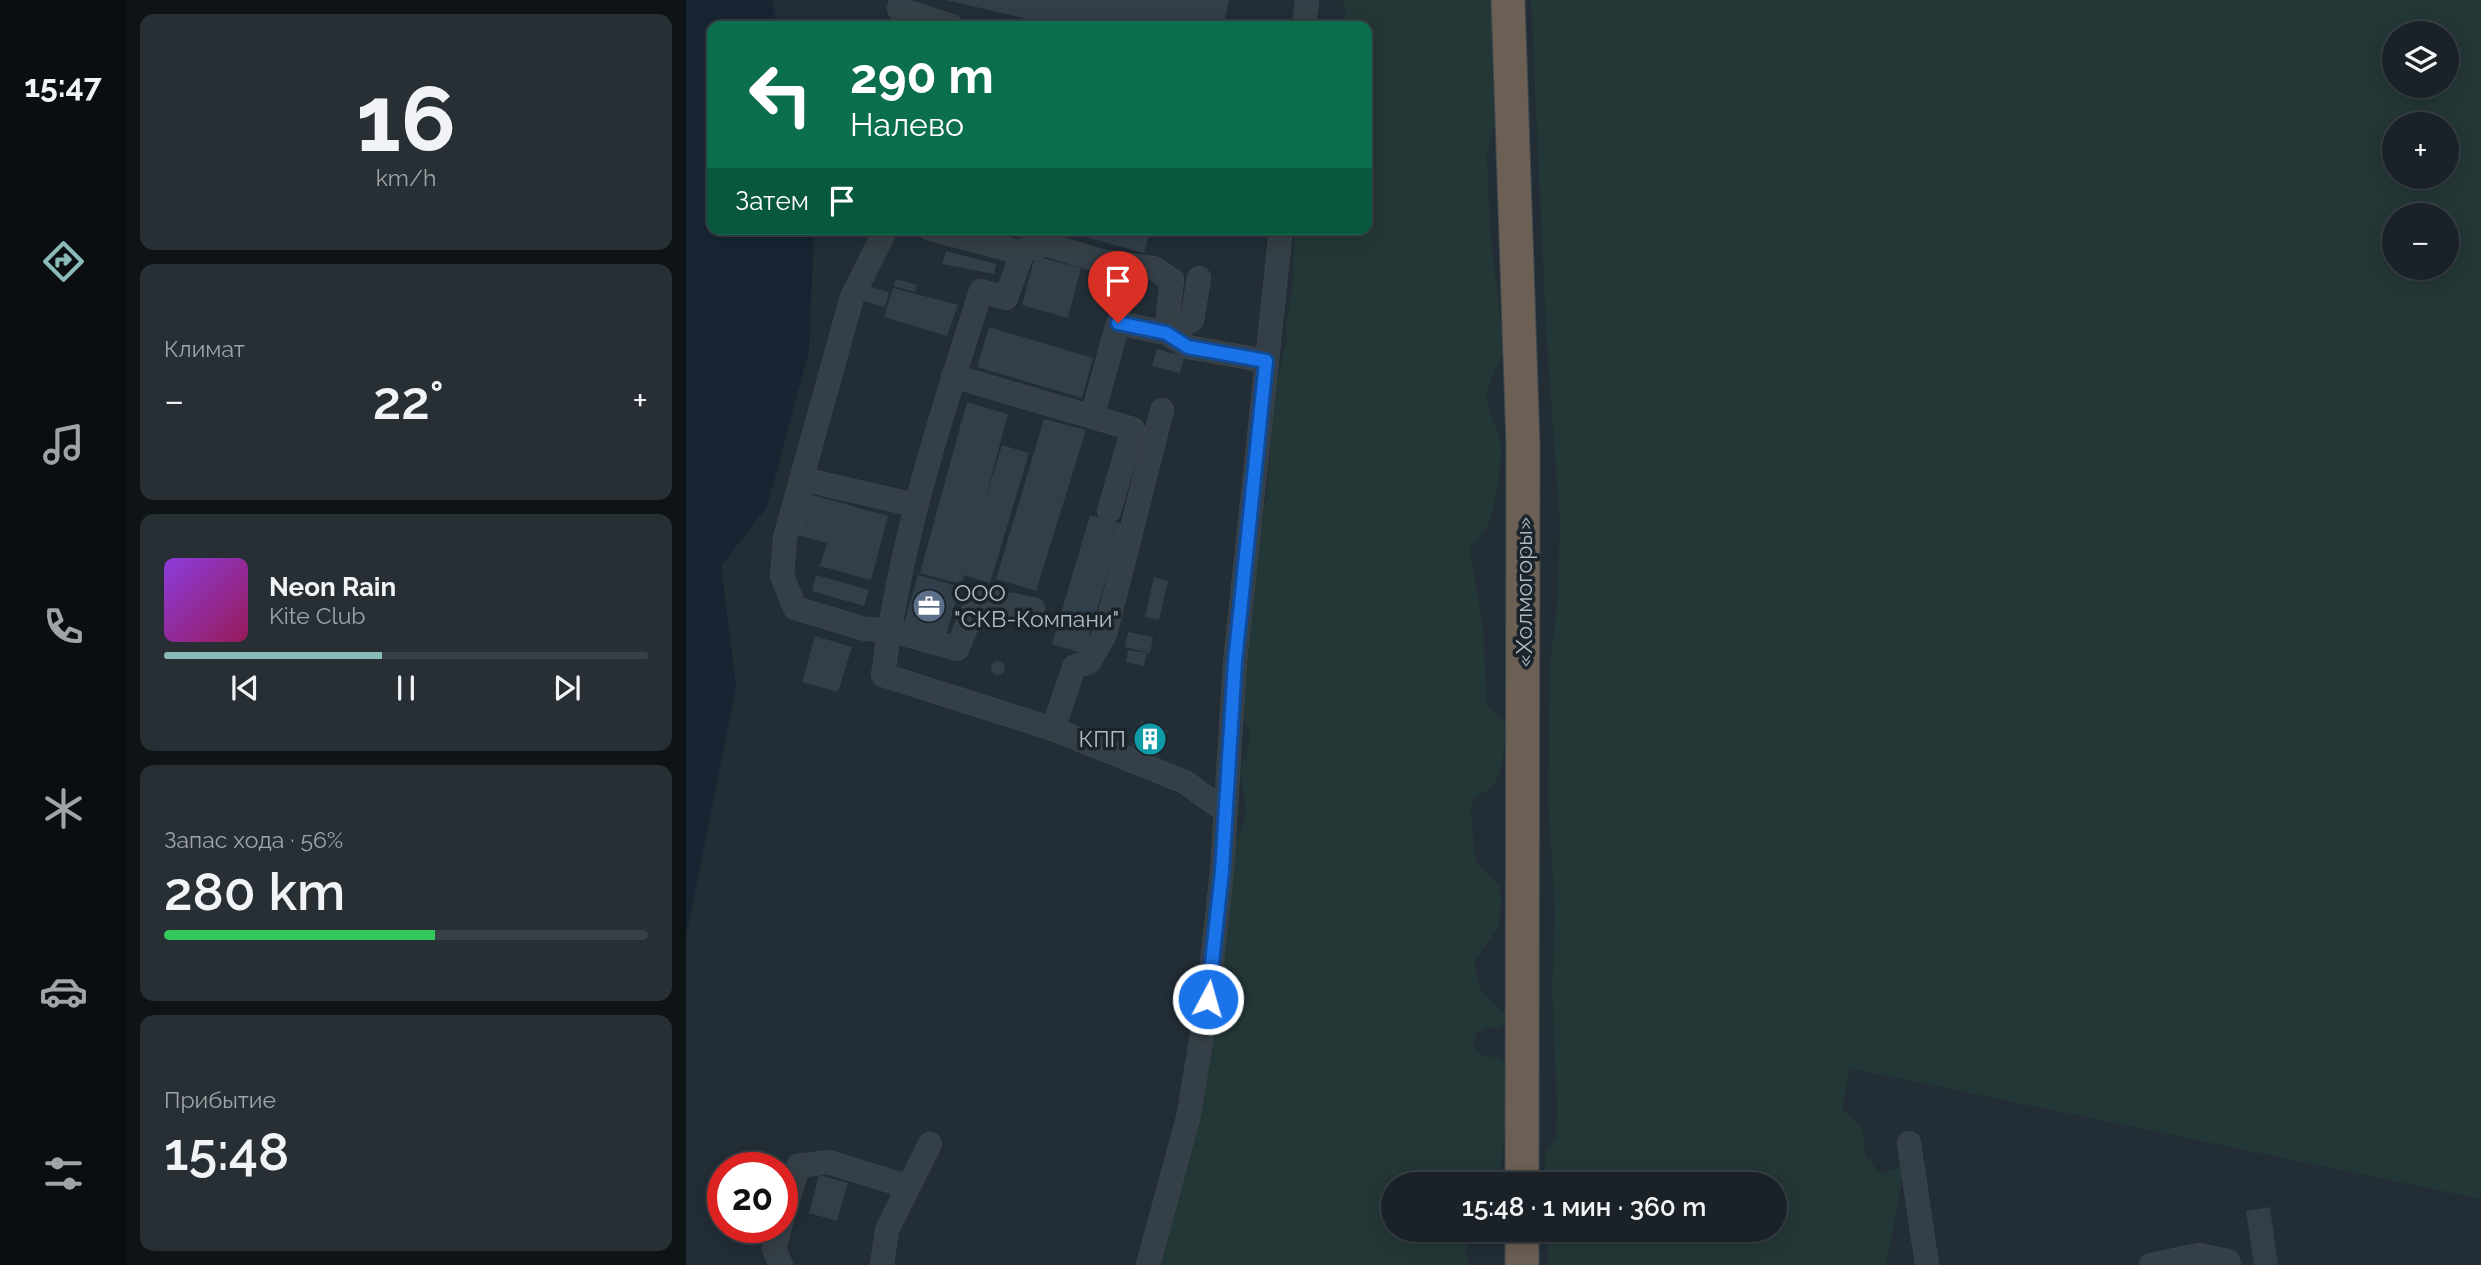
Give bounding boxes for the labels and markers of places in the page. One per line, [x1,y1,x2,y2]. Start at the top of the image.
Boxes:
pin [1088,251,1148,323]
place label: ООО "СКВ-Компани" [954,579,1119,632]
office icon: ООО "СКВ-Компани" [910,587,948,625]
building icon: КПП [1131,720,1169,758]
place label: КПП [1079,725,1126,752]

